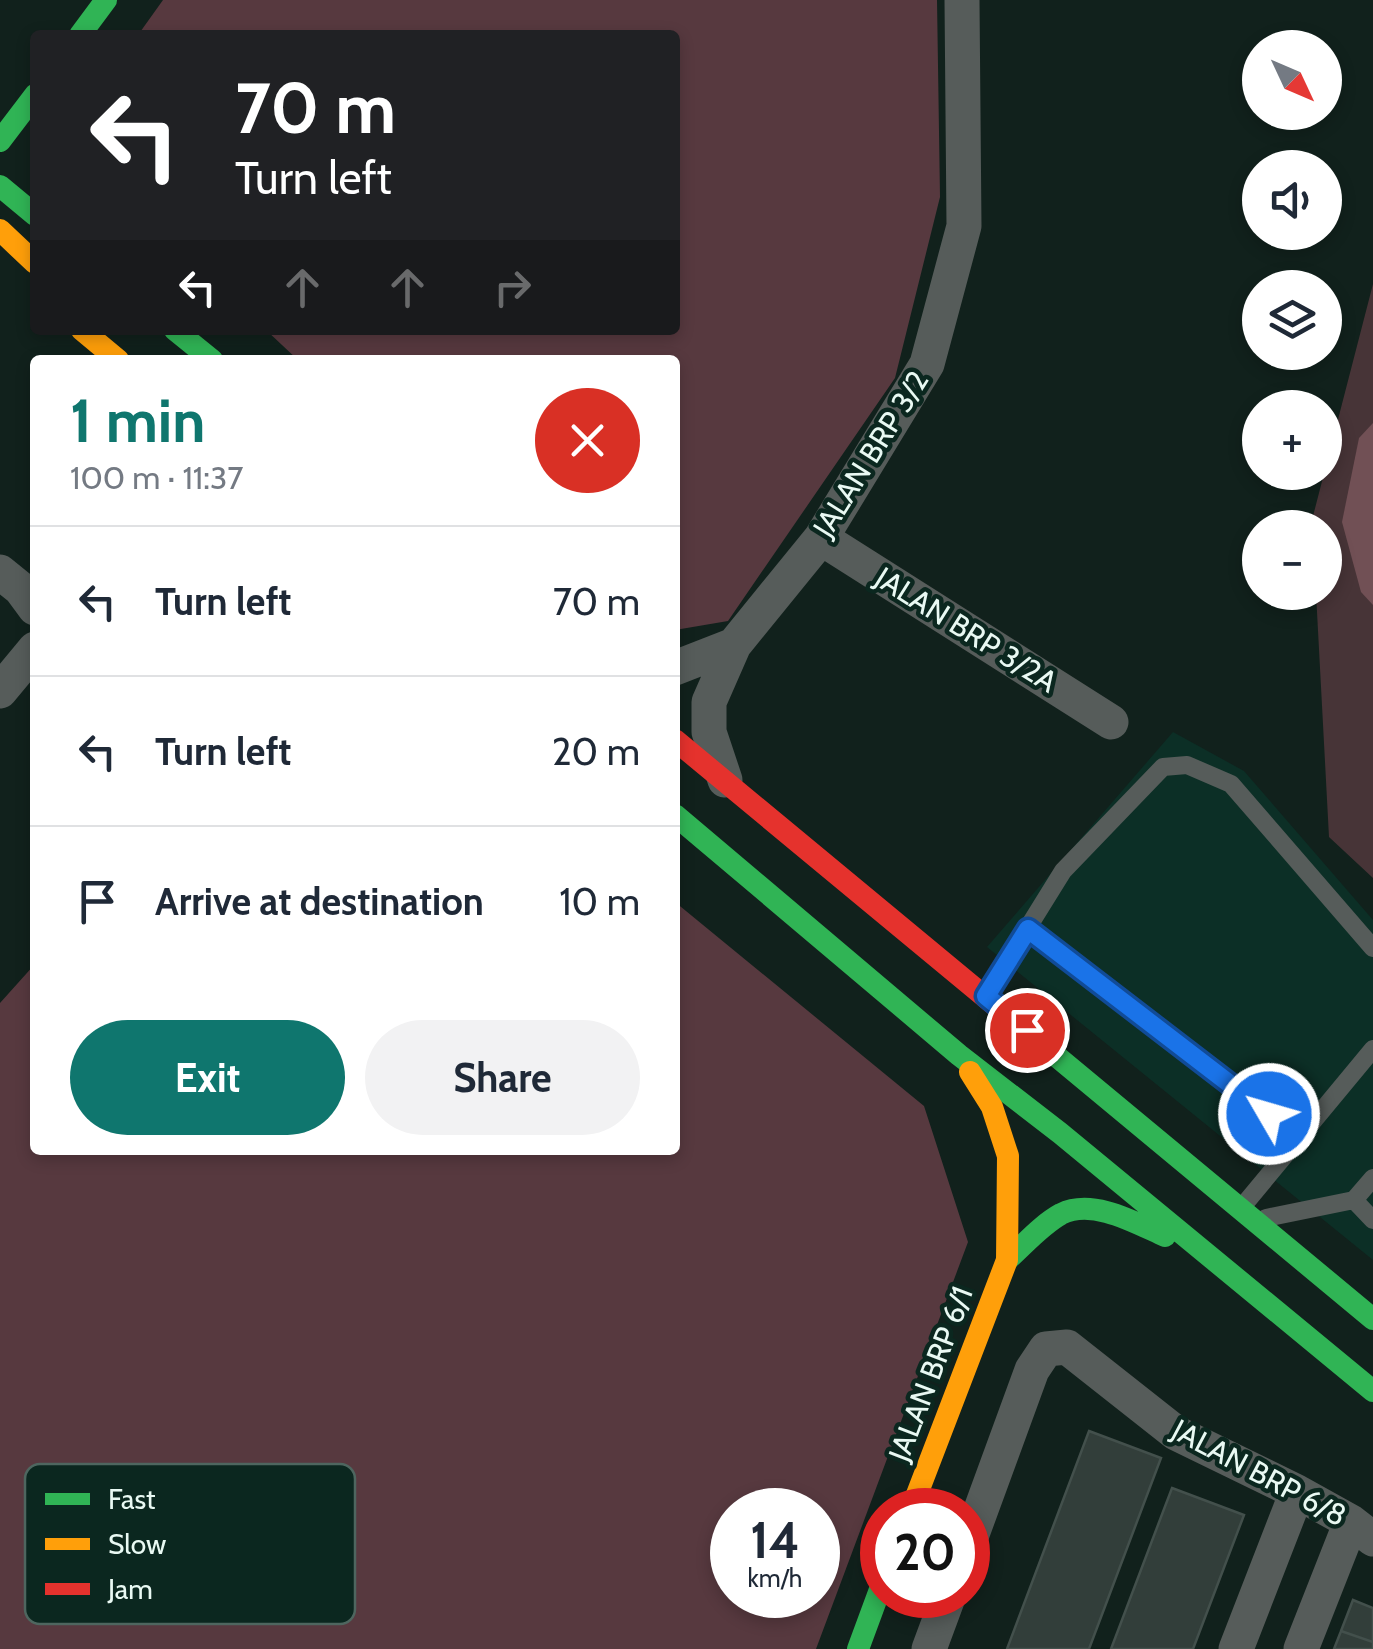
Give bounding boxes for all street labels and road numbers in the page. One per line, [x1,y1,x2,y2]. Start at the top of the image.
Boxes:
street label: JALAN BRP 3/2 [804,364,936,545]
street label: JALAN BRP 3/2A [868,558,1065,701]
street label: JALAN BRP 6/1 [880,1281,981,1467]
street label: JALAN BRP 6/8 [1165,1411,1353,1534]

